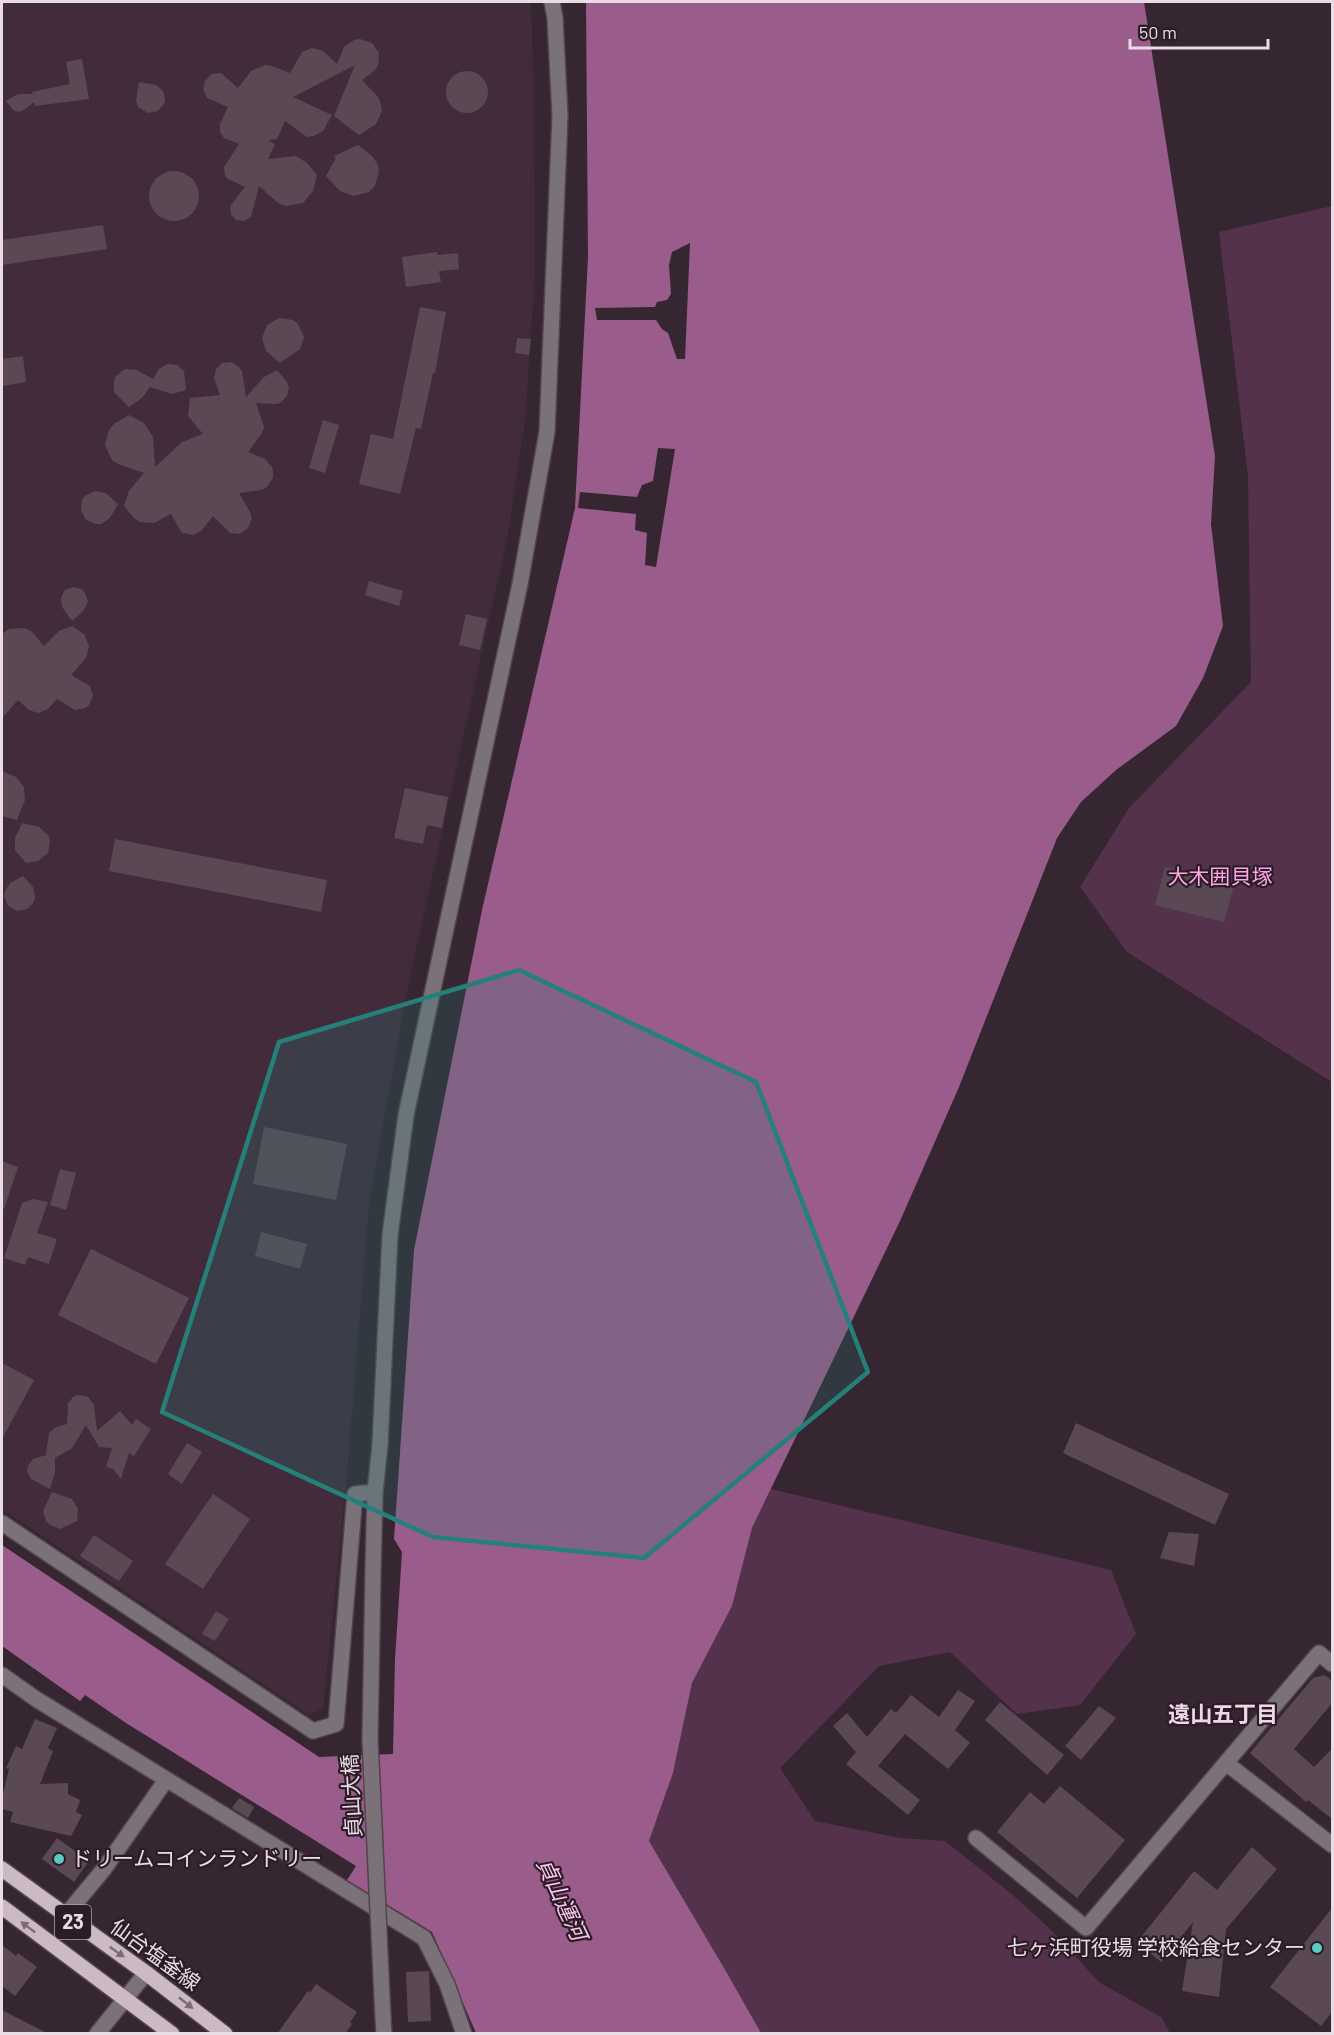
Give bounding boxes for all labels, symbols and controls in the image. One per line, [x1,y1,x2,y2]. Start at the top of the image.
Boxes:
scale bar [1130,12,1268,50]
text: 50 m [1139,21,1177,43]
park label: 大木囲貝塚 [1168,863,1273,888]
district label: 遠山五丁目 [1168,1700,1278,1726]
street label: 貞山大橋 [336,1753,365,1839]
place label: ドリームコインランドリー [71,1845,322,1870]
marker: ドリームコインランドリー [52,1852,66,1866]
water label: 貞山運河 [533,1853,595,1948]
road number: 23 [55,1905,91,1939]
street label: 仙台塩釜線 [106,1913,206,1995]
one-way arrow [20,1921,35,1933]
place label: 七ヶ浜町役場 学校給食センター [1007,1934,1305,1959]
marker: 七ヶ浜町役場 学校給食センター [1310,1941,1324,1955]
one-way arrow [109,1946,125,1957]
one-way arrow [178,1997,194,2010]

